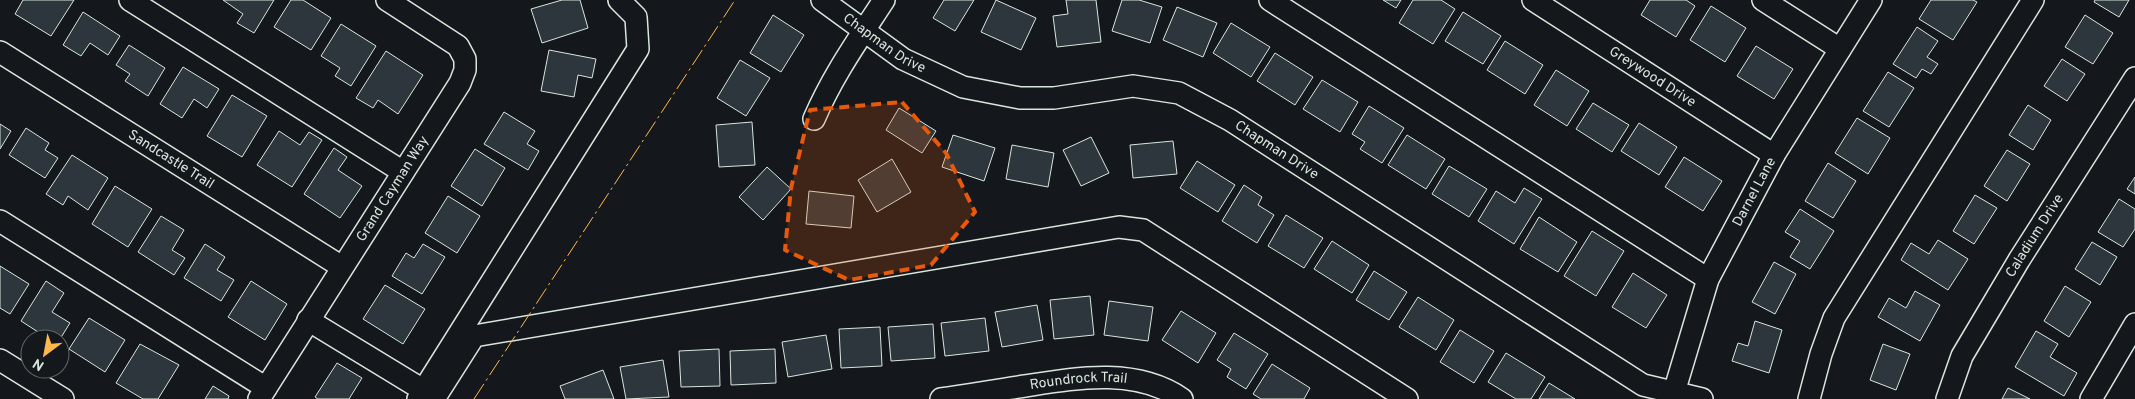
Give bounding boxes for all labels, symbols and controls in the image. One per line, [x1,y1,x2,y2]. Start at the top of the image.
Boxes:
street label: Chapman Drive [840,10,928,77]
street label: Greywood Drive [1606,43,1699,111]
street label: Chapman Drive [1232,117,1322,183]
street label: Sandcastle Trail [125,126,217,193]
street label: Grand Cayman Way [353,133,433,245]
street label: Darnel Lane [1729,154,1780,229]
street label: Caladium Drive [2002,191,2067,281]
north arrow [20,329,70,379]
text: N [30,354,48,374]
street label: Roundrock Trail [1029,369,1128,394]

